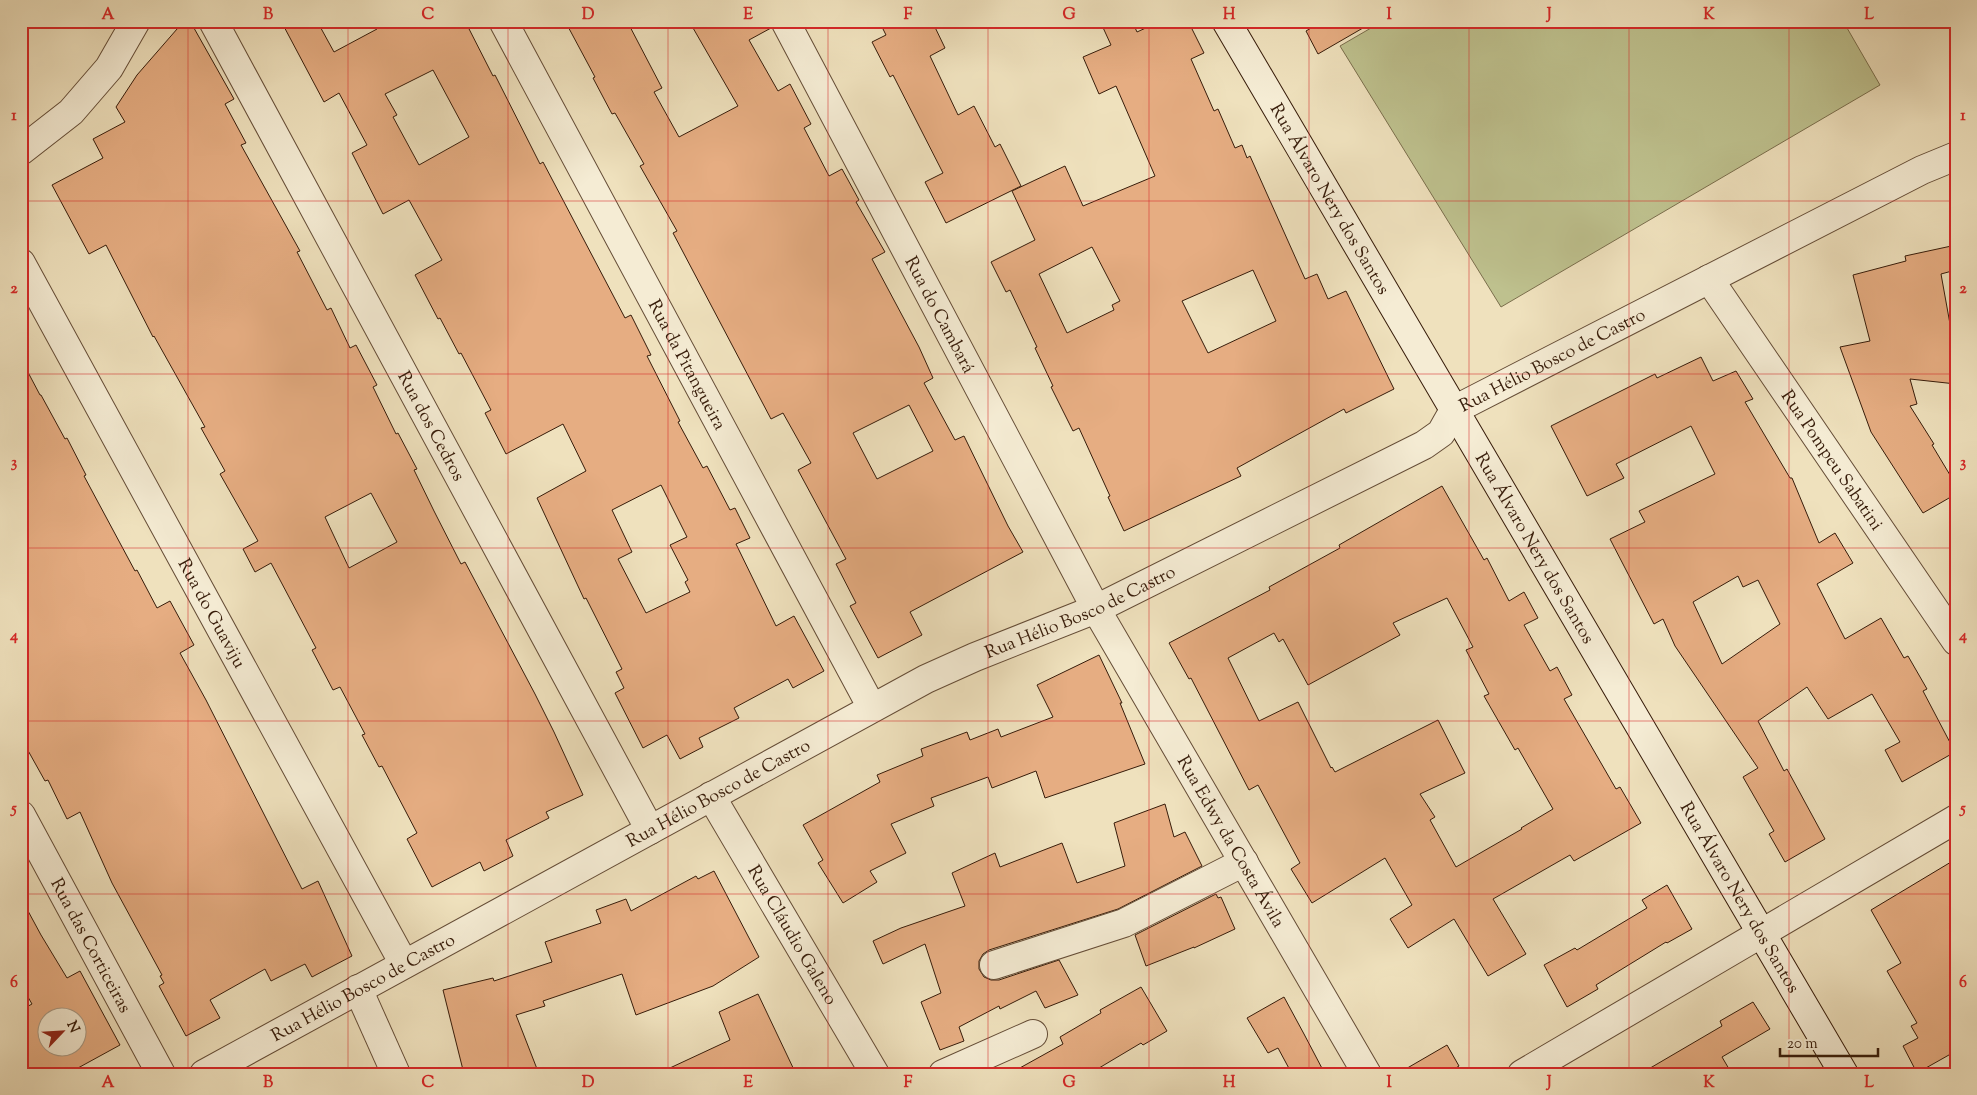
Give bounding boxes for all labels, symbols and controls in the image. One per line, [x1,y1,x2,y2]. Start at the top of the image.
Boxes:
text: A [102,4,115,27]
text: B [263,4,273,27]
text: C [422,4,435,27]
text: D [582,4,595,27]
text: E [743,4,753,27]
text: F [904,4,913,27]
text: G [1062,4,1076,27]
text: H [1223,4,1236,27]
text: I [1386,4,1392,27]
text: J [1545,4,1552,27]
text: K [1703,4,1715,27]
text: L [1864,4,1874,27]
street label: Rua Álvaro Nery dos Santos [1262,99,1395,300]
text: 1 [11,105,17,128]
text: 1 [1960,105,1966,128]
street label: Rua do Cambará [897,252,980,378]
text: 2 [10,278,18,301]
text: 2 [1959,278,1967,301]
street label: Rua da Pitangueira [640,296,731,435]
street label: Rua Hélio Bosco de Castro [1455,303,1651,420]
street label: Rua dos Cedros [389,367,470,486]
street label: Rua Pompeu Sabatini [1773,385,1888,537]
street label: Rua Álvaro Nery dos Santos [1467,448,1600,649]
text: 3 [11,452,18,475]
text: 3 [1960,452,1967,475]
street label: Rua do Guaviju [170,554,251,674]
street label: Rua Hélio Bosco de Castro [981,560,1181,667]
text: 4 [9,625,18,648]
text: 4 [1958,625,1967,648]
street label: Rua Hélio Bosco de Castro [622,734,816,855]
street label: Rua Edwy da Costa Ávila [1169,751,1290,933]
text: 5 [9,798,17,821]
street label: Rua Álvaro Nery dos Santos [1672,798,1805,999]
text: 5 [1958,798,1966,821]
street label: Rua Cláudio Galeno [740,861,843,1011]
street label: Rua das Corticeiras [43,874,137,1018]
street label: Rua Hélio Bosco de Castro [267,928,460,1050]
text: 6 [10,972,18,995]
text: 6 [1959,972,1967,995]
north arrow [38,1008,88,1058]
text: N [61,1018,83,1037]
scale bar [1780,1025,1877,1057]
text: 20 m [1787,1034,1818,1055]
text: A [102,1072,115,1095]
text: B [263,1072,273,1095]
text: C [422,1072,435,1095]
text: D [582,1072,595,1095]
text: E [743,1072,753,1095]
text: F [904,1072,913,1095]
text: G [1062,1072,1076,1095]
text: H [1223,1072,1236,1095]
text: I [1386,1072,1392,1095]
text: J [1545,1072,1552,1095]
text: K [1703,1072,1715,1095]
text: L [1864,1072,1874,1095]

